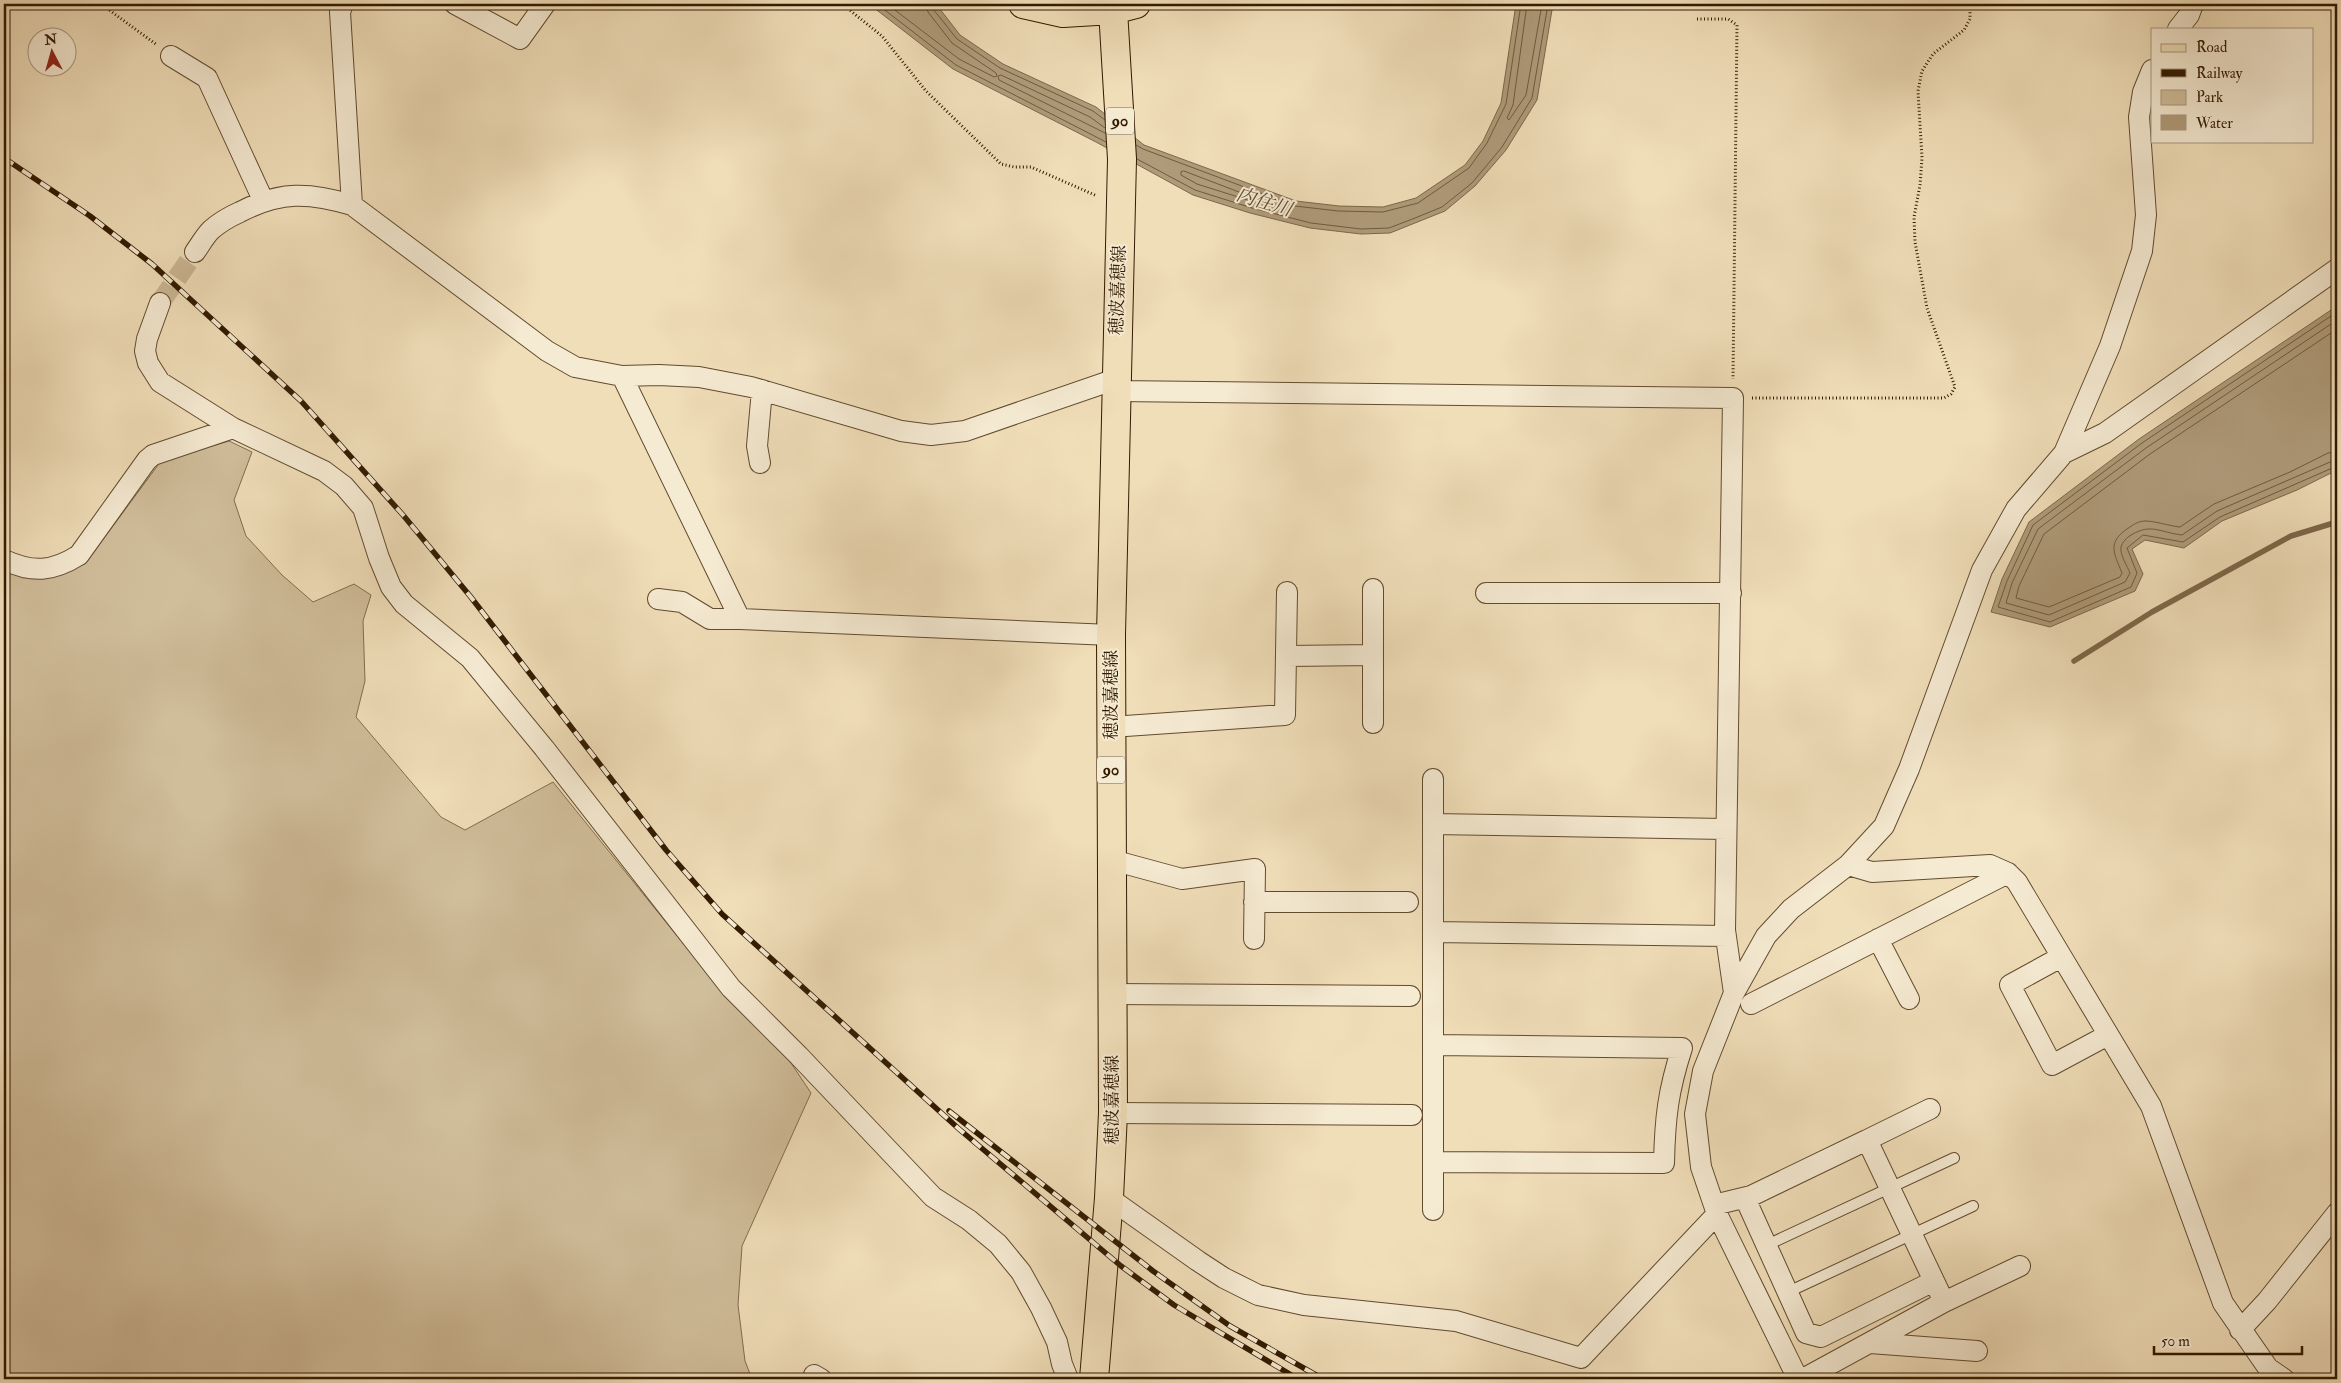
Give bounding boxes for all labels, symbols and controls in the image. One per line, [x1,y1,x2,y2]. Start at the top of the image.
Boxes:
north arrow [28,28,78,78]
legend [2151,28,2314,142]
text: N [43,30,58,49]
text: Road [2196,38,2228,57]
text: Railway [2196,64,2243,83]
text: Park [2196,88,2223,107]
road number: 90 [1106,108,1134,134]
text: Water [2195,114,2233,133]
water label: 内住川 [1233,182,1297,222]
street label: 穂波嘉穂線 [1105,245,1131,335]
street label: 穂波嘉穂線 [1100,650,1123,740]
road number: 90 [1097,756,1125,784]
street label: 穂波嘉穂線 [1101,1055,1124,1145]
scale bar [2154,1323,2301,1355]
text: 50 m [2161,1332,2190,1351]

